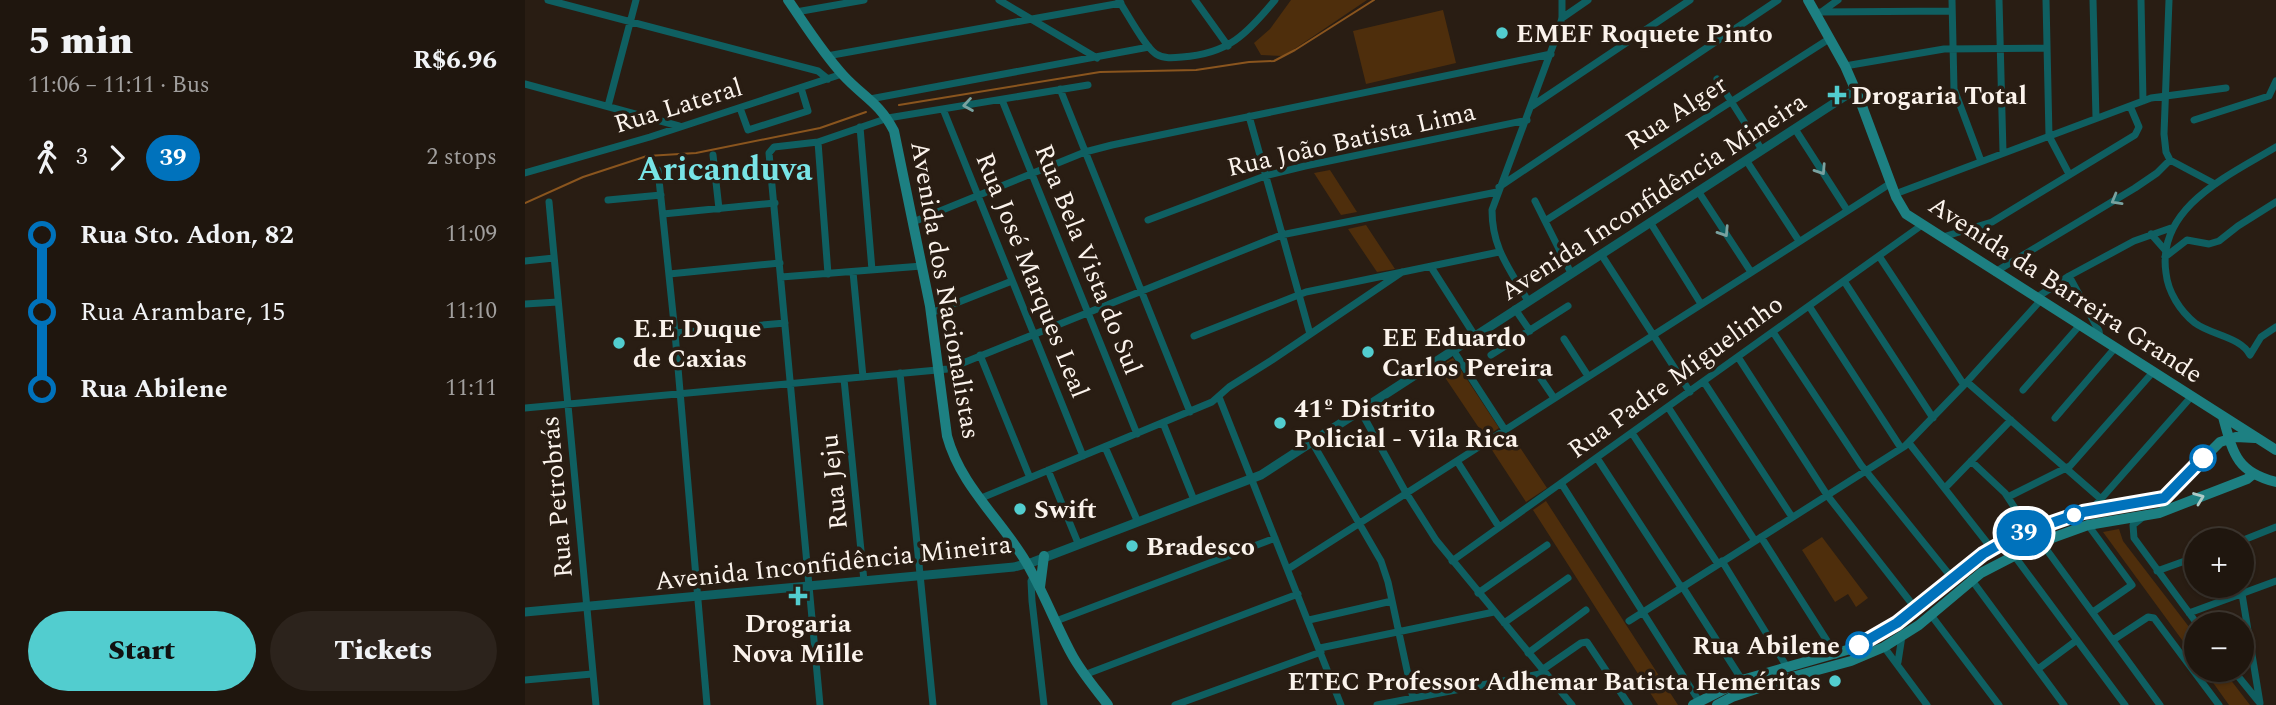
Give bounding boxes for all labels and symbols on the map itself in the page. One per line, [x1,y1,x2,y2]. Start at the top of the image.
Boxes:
place label: EMEF Roquete Pinto [1516,14,1773,54]
marker: EMEF Roquete Pinto [1494,25,1510,41]
street label: Rua Alger [1618,65,1736,161]
street label: Rua Lateral [609,67,748,144]
place label: Drogaria Total [1851,76,2027,116]
street label: Avenida Inconfidência Mineira [1492,82,1815,311]
marker: Drogaria Total [1829,87,1845,103]
street label: Rua João Batista Lima [1223,92,1480,188]
one-way arrow [962,97,974,112]
street label: Avenida dos Nacionalistas [899,138,991,442]
street label: Rua Bela Vista do Sul [1024,138,1153,381]
district label: Aricanduva [637,145,813,195]
street label: Rua José Marques Leal [965,147,1100,404]
one-way arrow [1812,162,1825,175]
street label: Avenida da Barreira Grande [1920,186,2211,394]
one-way arrow [2110,192,2123,205]
one-way arrow [1716,224,1729,237]
street label: Rua Padre Miguelinho [1559,285,1792,469]
place label: E.E Duque de Caxias [633,309,761,379]
place label: EE Eduardo Carlos Pereira [1382,318,1554,388]
marker: E.E Duque de Caxias [611,335,627,351]
marker: EE Eduardo Carlos Pereira [1360,344,1376,360]
place label: 41º Distrito Policial - Vila Rica [1294,389,1519,459]
street label: Rua Petrobrás [530,414,584,580]
marker: 41º Distrito Policial - Vila Rica [1272,415,1288,431]
street label: Rua Jeju [809,432,859,532]
unlabelled marker [2190,445,2216,471]
place label: Swift [1034,490,1097,530]
one-way arrow [2192,493,2204,507]
marker: Swift [1012,501,1028,517]
unlabelled marker [2064,505,2084,525]
line badge: 39 [1993,510,2055,556]
street label: Avenida Inconfidência Mineira [653,524,1014,602]
place label: Bradesco [1146,527,1255,567]
marker: Bradesco [1124,538,1140,554]
marker: Drogaria Nova Mille [790,588,806,604]
place label: Drogaria Nova Mille [732,604,864,674]
place label: Rua Abilene [1692,626,1840,666]
marker: Rua Abilene [1846,632,1872,658]
place label: ETEC Professor Adhemar Batista Heméritas [1288,662,1821,702]
marker: ETEC Professor Adhemar Batista Heméritas [1827,673,1843,689]

